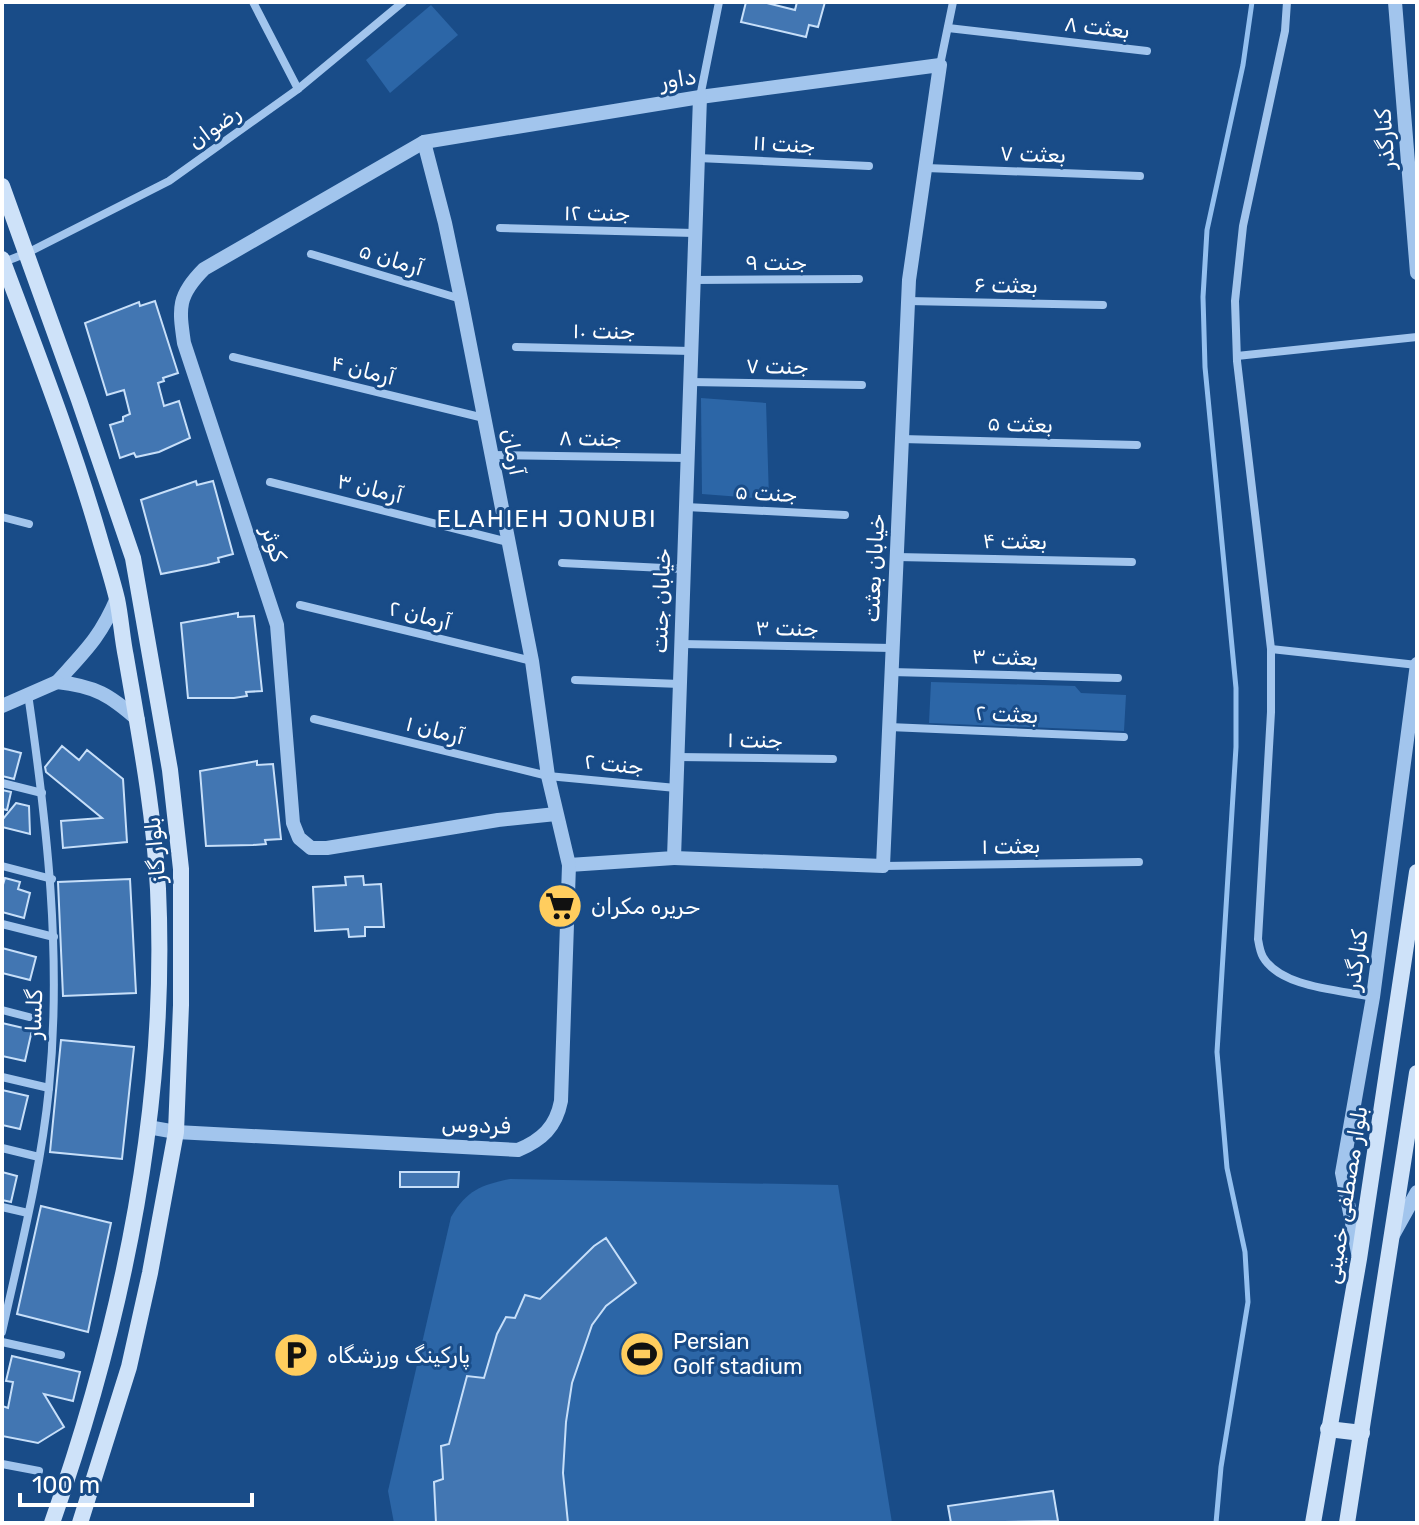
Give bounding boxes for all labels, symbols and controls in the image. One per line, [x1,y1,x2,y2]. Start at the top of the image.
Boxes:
street label: بعثت ۸ [1062,10,1132,44]
street label: داور [656,63,698,95]
street label: رضوان [183,99,245,155]
street label: کنارگذر [1369,108,1401,172]
street label: جنت ۱۱ [752,129,816,159]
street label: بعثت ۷ [999,139,1067,169]
street label: جنت ۱۲ [564,199,630,227]
street label: آرمان ۵ [355,236,427,282]
street label: جنت ۹ [745,249,807,276]
street label: بعثت ۶ [974,271,1038,299]
street label: جنت ۱۰ [572,317,636,345]
street label: آرمان ۴ [328,349,398,391]
street label: جنت ۷ [745,352,809,380]
street label: بعثت ۵ [986,409,1054,439]
street label: جنت ۸ [558,424,622,452]
street label: آرمان [495,426,531,478]
street label: آرمان ۳ [334,467,406,509]
street label: جنت ۵ [734,478,798,508]
district label: ELAHIEH JONUBI [437,505,657,533]
street label: خیابان بعثت [858,513,890,623]
street label: کوثر [255,521,292,565]
street label: بعثت ۴ [982,527,1048,555]
street label: خیابان جنت [646,548,676,654]
street label: آرمان ۲ [386,594,455,636]
street label: جنت ۳ [755,614,819,642]
street label: بعثت ۳ [971,642,1039,672]
street label: بعثت ۲ [975,699,1039,729]
street label: آرمان ۱ [403,710,468,750]
street label: جنت ۱ [727,726,783,754]
street label: جنت ۲ [583,747,645,781]
street label: بلوار گاز [139,816,172,886]
street label: بعثت ۱ [981,832,1041,860]
supermarket icon: حریره مکران [536,882,584,930]
place label: حریره مکران [591,893,700,920]
street label: کنارگذر [1338,928,1374,994]
street label: گلسار [20,989,48,1041]
street label: بلوار مصطفی خمینی [1319,1104,1373,1286]
street label: فردوس [441,1110,511,1140]
place label: Persian Golf stadium [673,1328,803,1380]
sports icon: Persian Golf stadium [618,1330,666,1378]
parking icon: پارکینگ ورزشگاه [272,1331,320,1379]
place label: پارکینگ ورزشگاه [327,1342,470,1370]
scale bar [20,1457,252,1507]
text: 100 m [32,1471,100,1499]

